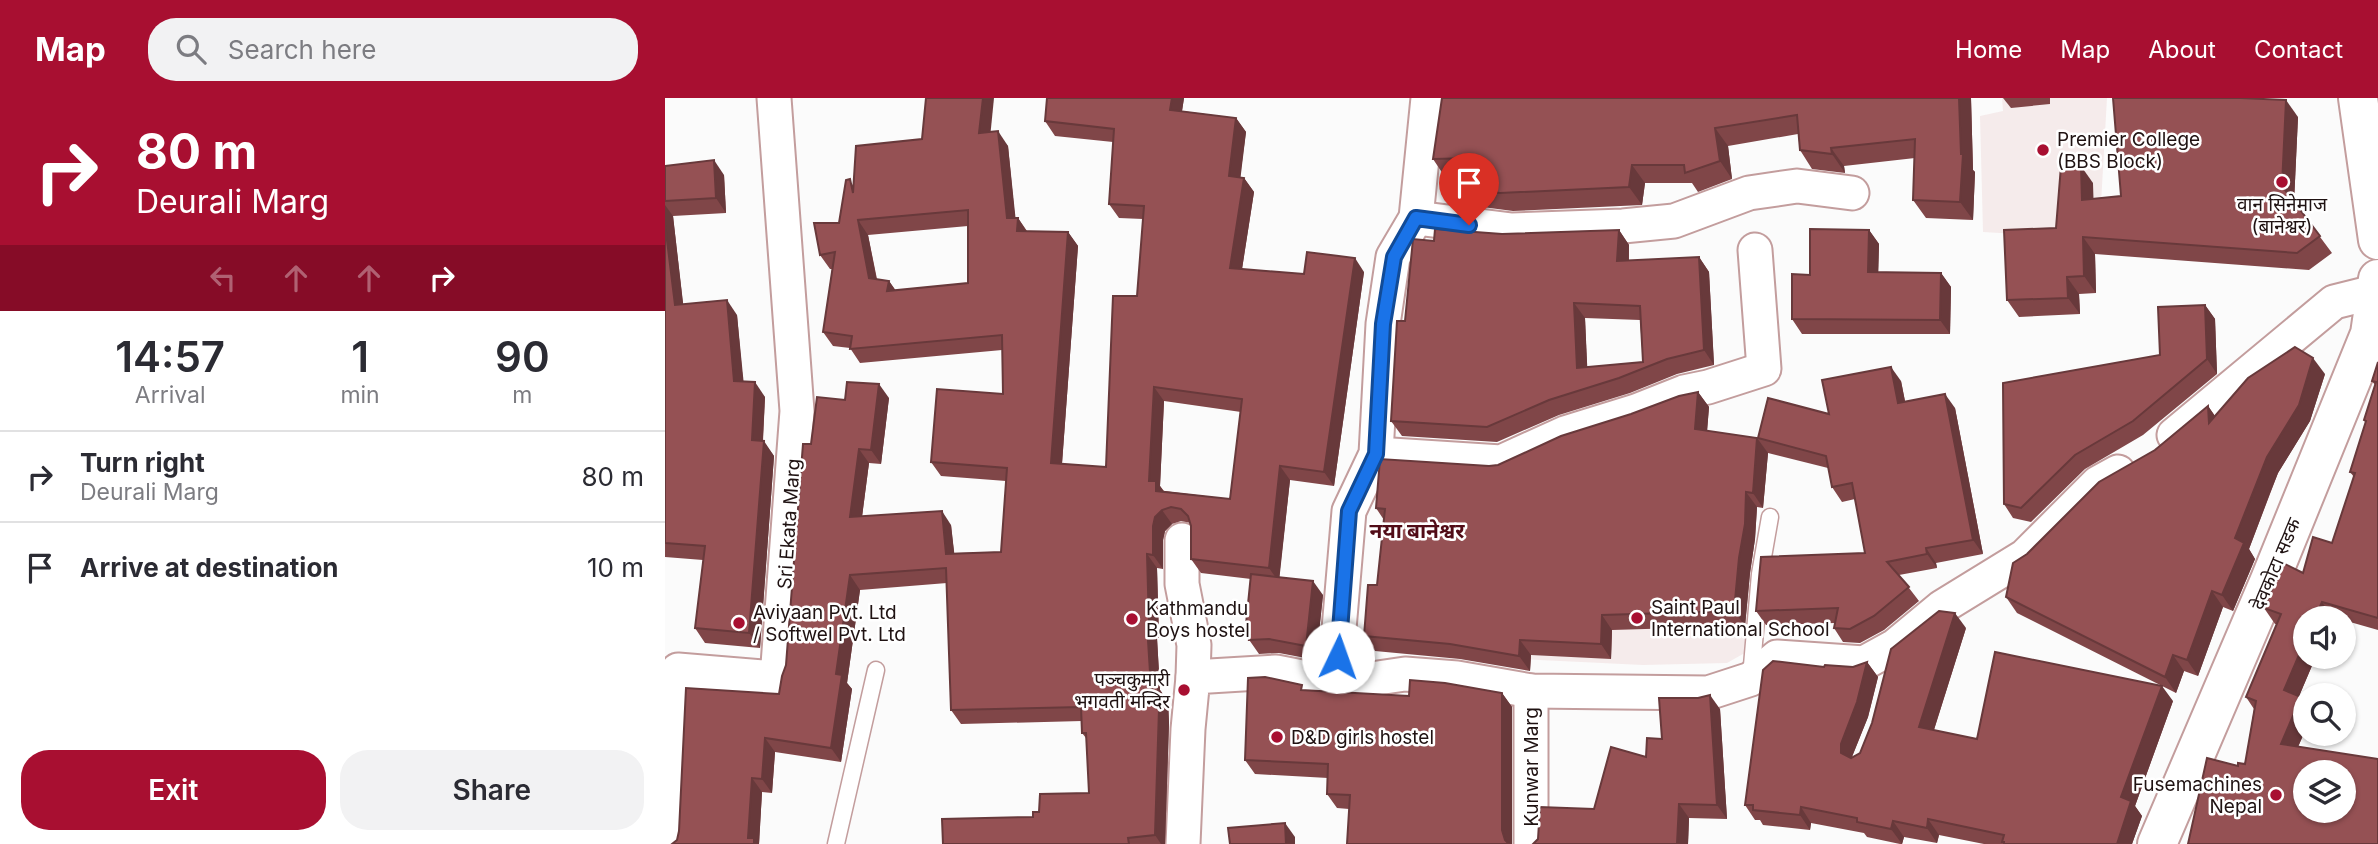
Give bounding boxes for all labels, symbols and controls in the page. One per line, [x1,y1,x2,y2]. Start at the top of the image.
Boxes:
search box [148,18,638,81]
text: Map [35,29,106,69]
icon: search [172,30,210,68]
text: Search here [228,34,376,65]
text: Home [1955,35,2022,64]
text: Map [2060,35,2110,64]
text: About [2148,35,2216,64]
text: Contact [2254,35,2343,64]
text: 80 m [136,122,257,181]
icon: right [21,126,112,217]
place label: Premier College (BBS Block) [2057,128,2200,173]
marker: Premier College (BBS Block) [2035,142,2051,158]
pin [1439,153,1499,225]
icon: arrive [1450,164,1488,202]
marker: वान सिनेमाज (बानेश्वर) [2274,174,2290,190]
text: Deurali Marg [136,182,329,221]
place label: वान सिनेमाज (बानेश्वर) [2237,193,2328,238]
icon: left [204,259,242,297]
icon: ahead [277,259,315,297]
icon: ahead [350,259,388,297]
icon: right [423,259,461,297]
text: 14:57 [115,331,225,382]
text: 1 [351,331,369,382]
text: 90 [495,331,550,382]
text: Arrival [135,381,206,409]
text: min [340,381,380,409]
text: m [512,381,532,409]
text: Turn right [80,447,205,478]
icon: right [21,458,59,496]
street label: Sri Ekata Marg [773,458,805,590]
text: 80 m [581,461,644,492]
text: Deurali Marg [80,478,219,506]
street label: देवकोटा सडक [2246,514,2306,613]
district label: नया बानेश्वर [1369,518,1465,543]
icon: arrive [21,549,59,587]
text: Arrive at destination [80,552,339,583]
text: 10 m [587,552,644,583]
place label: Saint Paul International School [1651,596,1830,641]
place label: Kathmandu Boys hostel [1146,597,1250,642]
place label: Aviyaan Pvt. Ltd / Softwel Pvt. Ltd [753,601,906,646]
map controls [2293,606,2356,823]
button: sound [2293,606,2356,669]
marker: Saint Paul International School [1629,610,1645,626]
marker: Kathmandu Boys hostel [1124,611,1140,627]
marker: Aviyaan Pvt. Ltd / Softwel Pvt. Ltd [731,615,747,631]
position arrow [1301,620,1375,694]
place label: पञ्चकुमारी भगवती मन्दिर [1074,668,1171,713]
marker: पञ्चकुमारी भगवती मन्दिर [1176,682,1192,698]
button: search [2293,683,2356,746]
street label: Kunwar Marg [1520,707,1543,827]
place label: D&D girls hostel [1291,726,1434,749]
marker: D&D girls hostel [1269,729,1285,745]
button: Exit [21,750,326,830]
button: Share [340,750,644,830]
button: layers [2293,760,2356,823]
place label: Fusemachines Nepal [2133,773,2262,818]
marker: Fusemachines Nepal [2268,787,2284,803]

